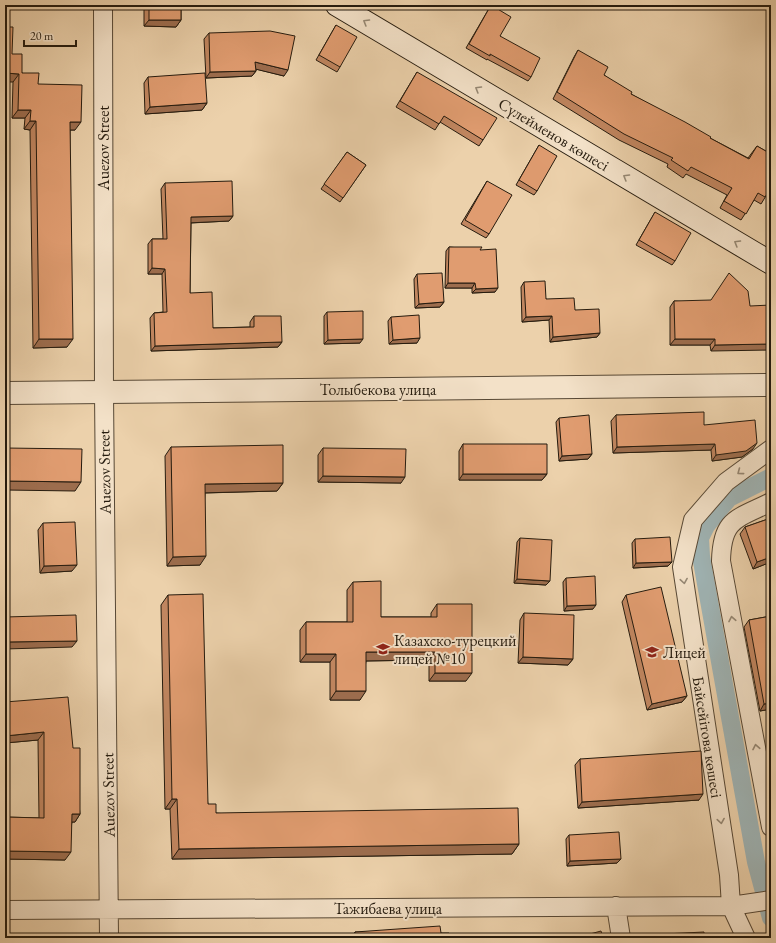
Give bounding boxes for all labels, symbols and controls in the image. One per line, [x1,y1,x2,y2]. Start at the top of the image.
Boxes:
one-way arrow [363,20,370,27]
scale bar [24,22,76,48]
text: 20 m [30,28,54,44]
one-way arrow [475,86,482,93]
street label: Сүлейменов көшесі [494,93,613,176]
street label: Auezov Street [93,106,114,191]
one-way arrow [623,174,630,181]
one-way arrow [734,240,741,247]
street label: Толыбекова улица [320,379,437,400]
street label: Auezov Street [93,429,116,516]
one-way arrow [737,467,744,474]
one-way arrow [679,578,688,584]
one-way arrow [728,616,737,622]
place label: Казахско-турецкий лицей №10 [394,630,517,669]
school or university icon: Казахско-турецкий лицей №10 [375,641,391,657]
place label: Лицей [663,642,706,663]
school or university icon: Лицей [644,644,660,660]
street label: Байсейітова көшесі [688,675,727,799]
one-way arrow [752,744,761,750]
street label: Auezov Street [97,752,120,839]
one-way arrow [716,818,725,824]
street label: Тажибаева улица [334,898,443,919]

